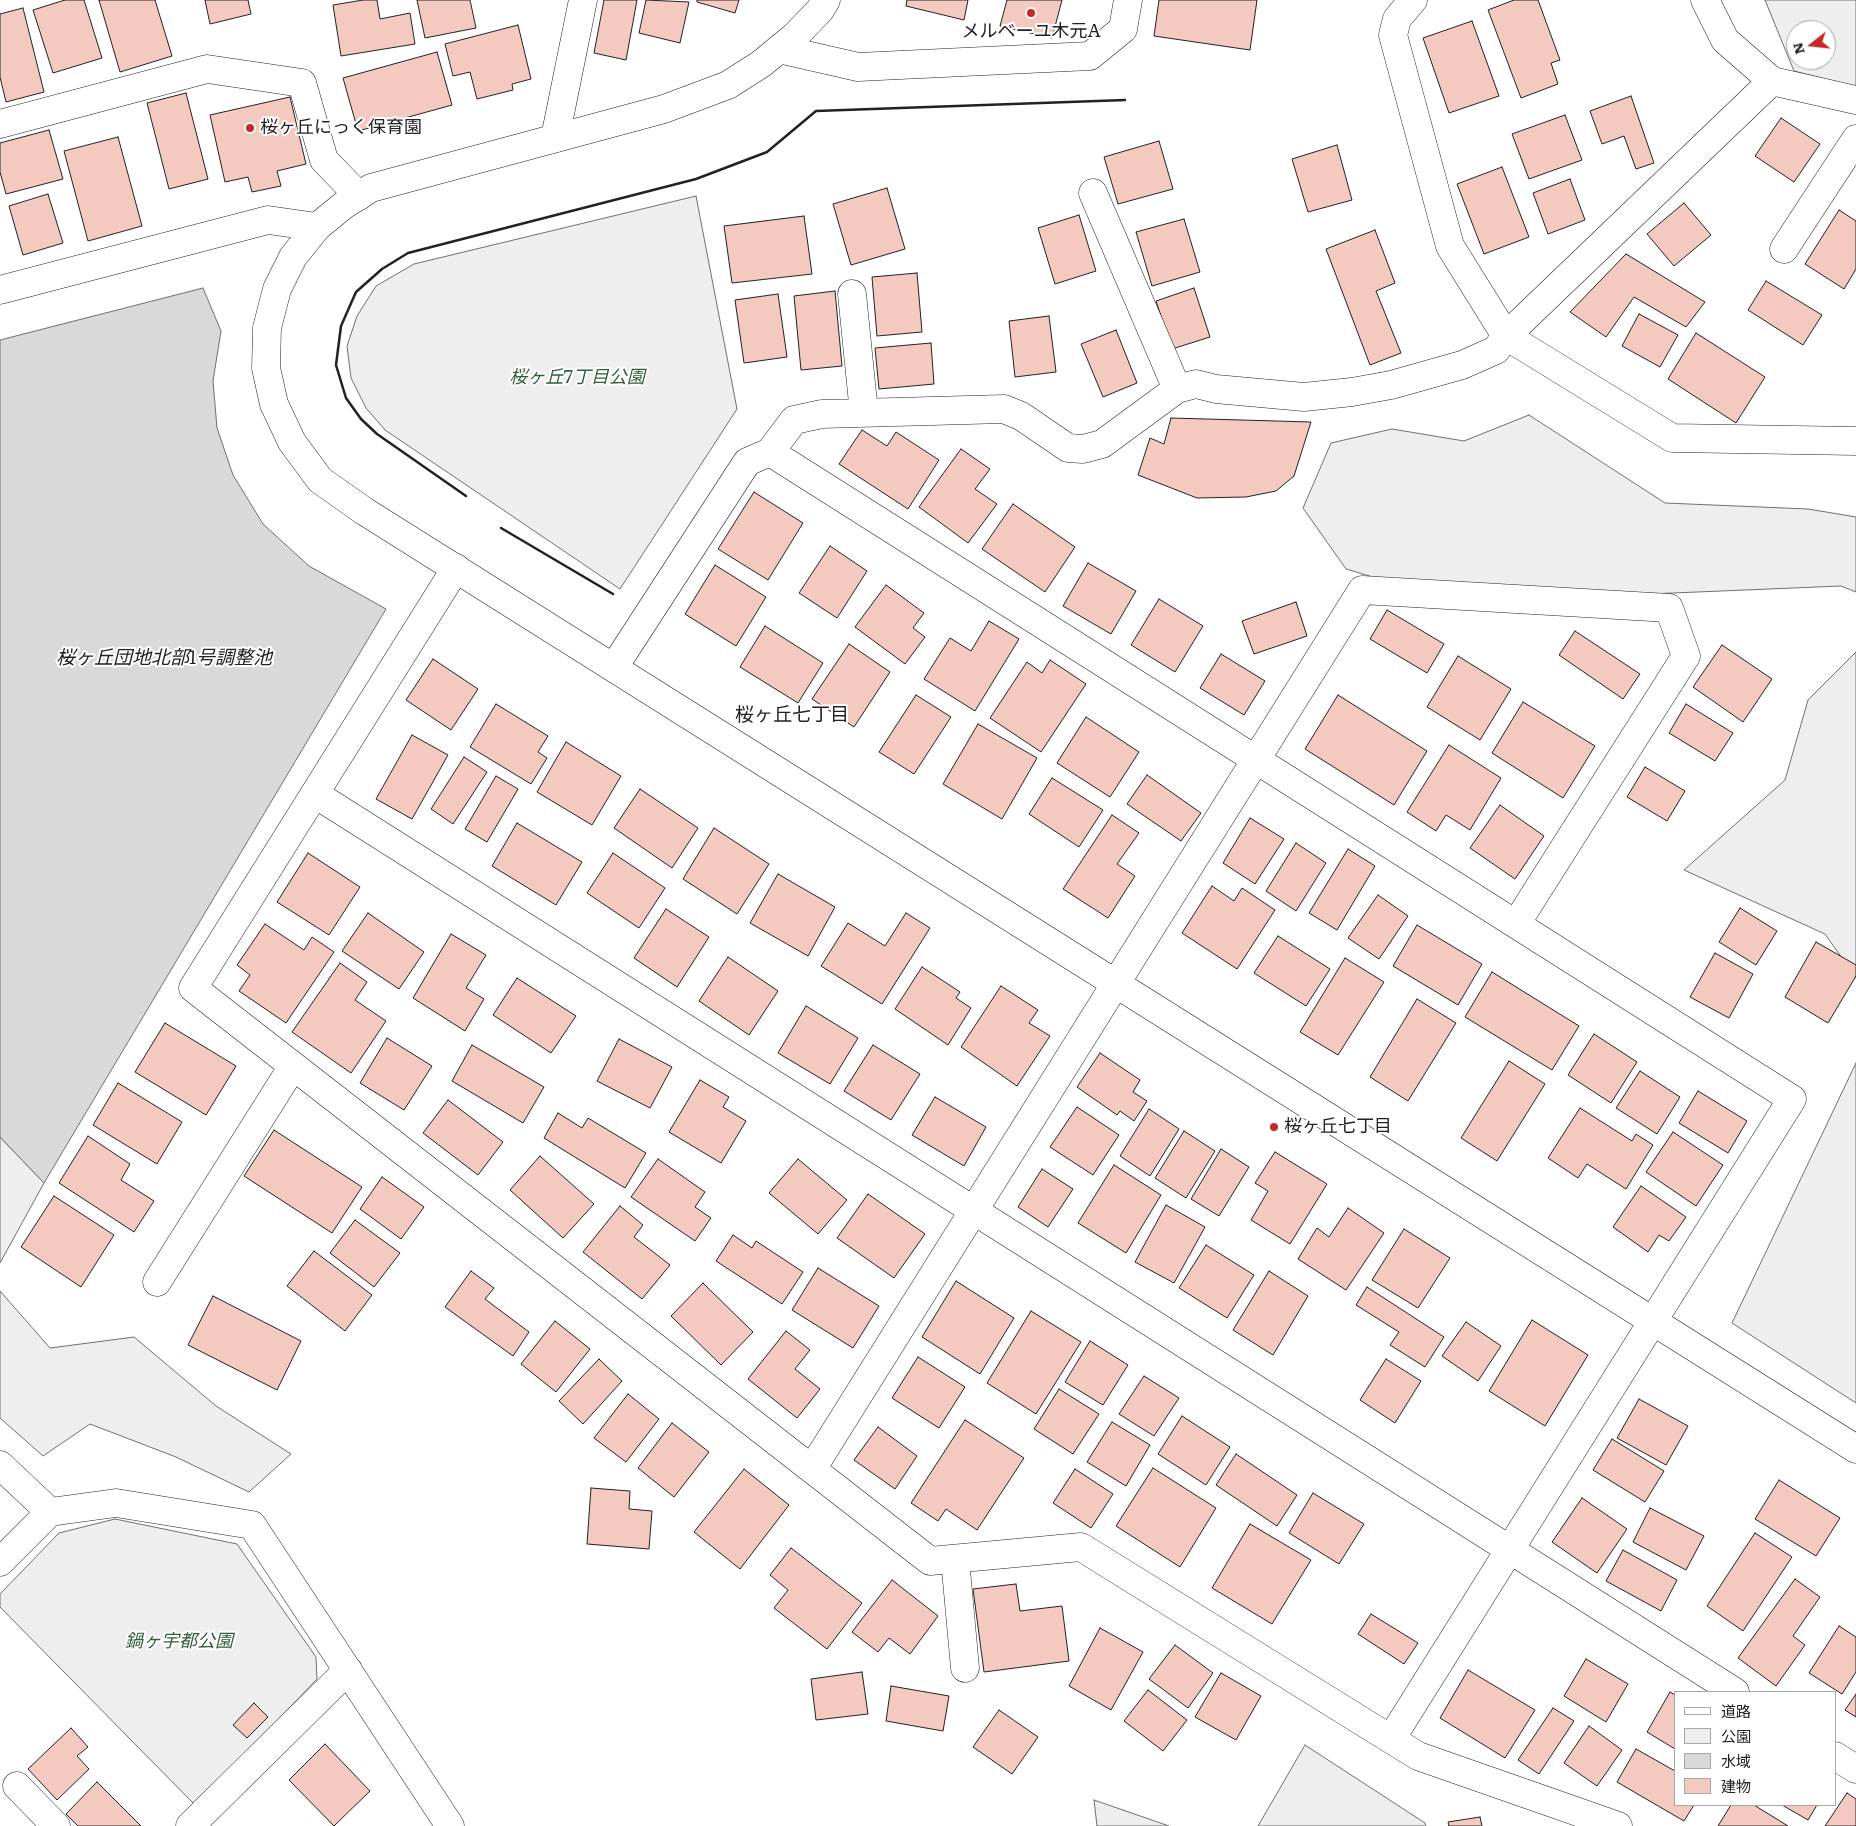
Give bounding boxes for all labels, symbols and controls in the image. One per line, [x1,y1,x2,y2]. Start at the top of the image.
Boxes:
marker: メルベーユ木元A [1025,7,1037,19]
north arrow [1786,20,1836,70]
place label: メルベーユ木元A [961,21,1101,43]
text: N [1786,40,1809,57]
place label: 桜ヶ丘にっく保育園 [260,117,422,139]
marker: 桜ヶ丘にっく保育園 [244,122,256,134]
park label: 桜ヶ丘7丁目公園 [509,367,645,389]
water label: 桜ヶ丘団地北部1号調整池 [56,647,272,669]
district label: 桜ヶ丘七丁目 [735,704,849,726]
place label: 桜ヶ丘七丁目 [1284,1116,1392,1138]
marker: 桜ヶ丘七丁目 [1268,1121,1280,1133]
park label: 鍋ヶ宇都公園 [125,1631,233,1653]
legend [1674,1691,1836,1806]
text: 道路 [1721,1699,1751,1722]
text: 公園 [1721,1724,1751,1747]
text: 水域 [1721,1749,1751,1772]
text: 建物 [1721,1774,1751,1797]

